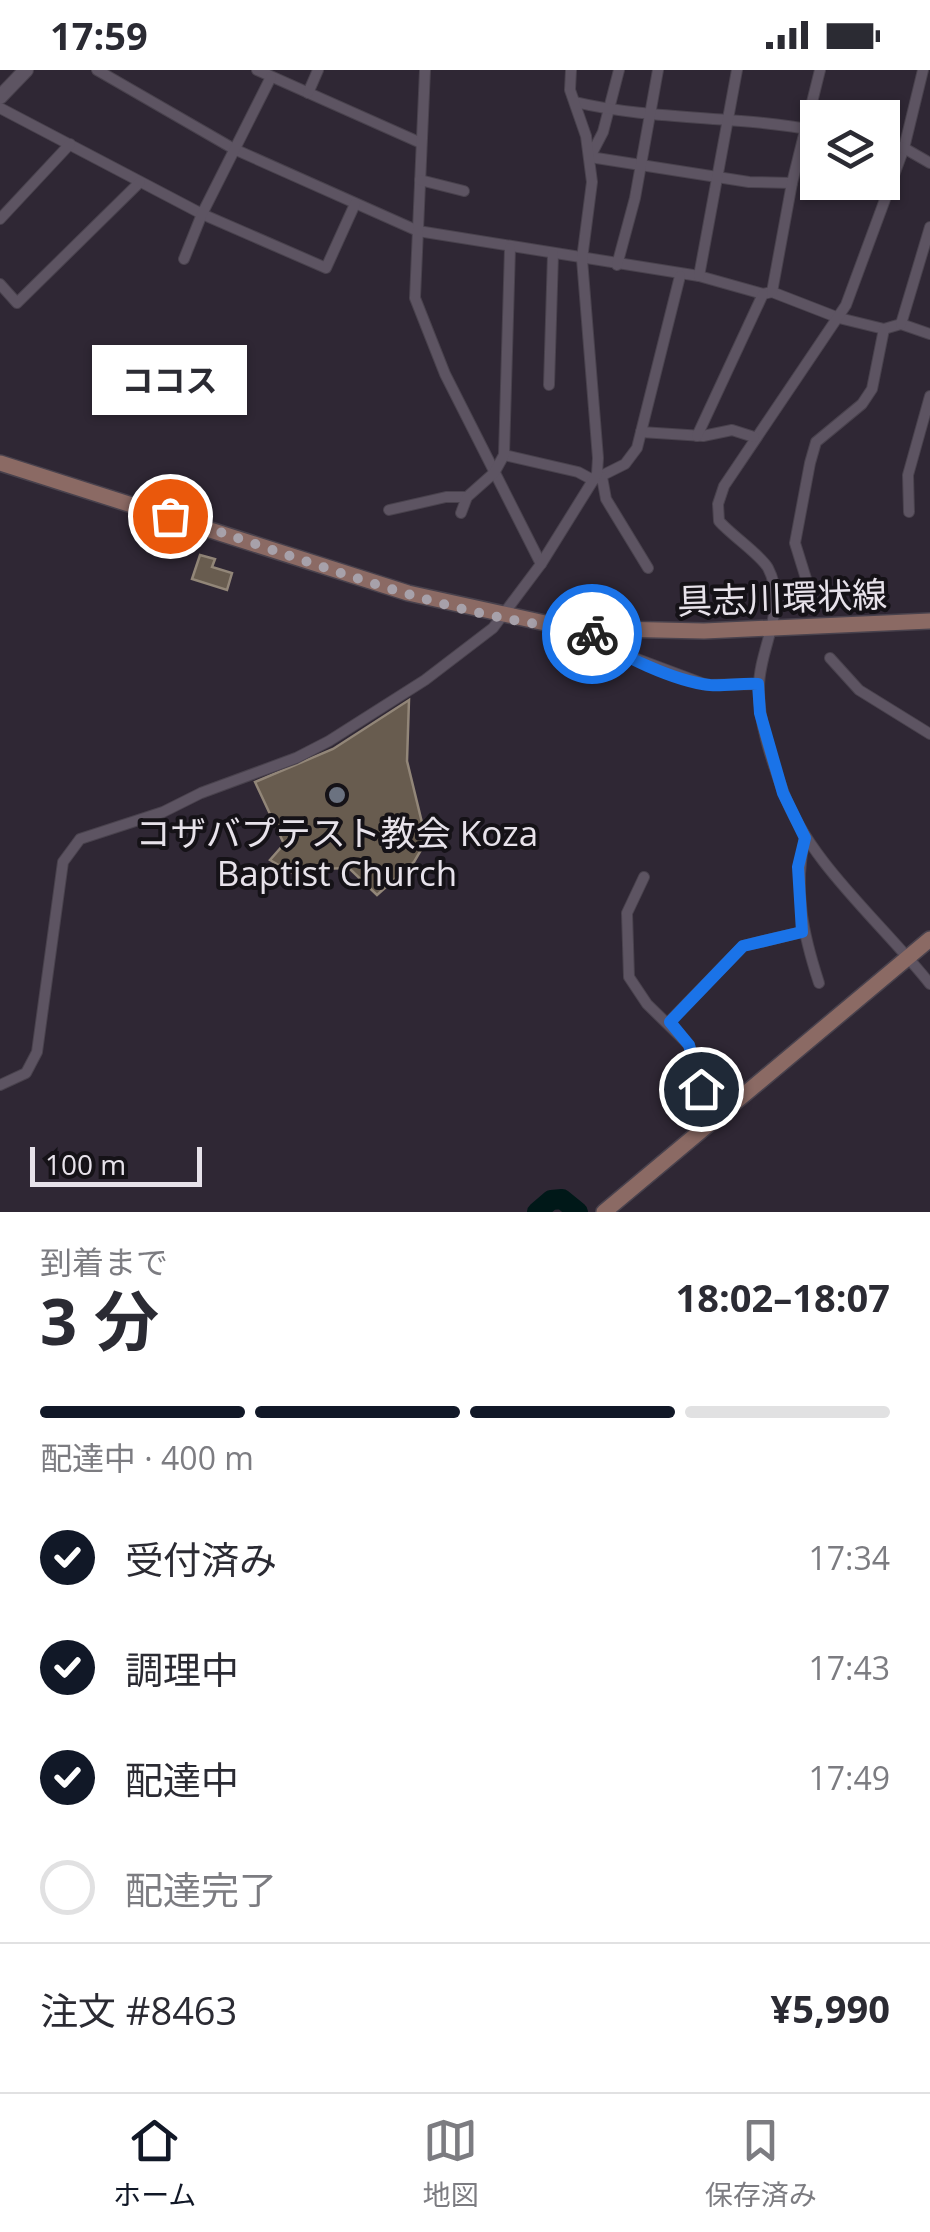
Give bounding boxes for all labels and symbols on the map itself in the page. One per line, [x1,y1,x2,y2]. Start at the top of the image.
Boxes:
callout: ココス [92,346,248,416]
pin [128,474,213,559]
street label: 具志川環状線 [676,570,888,624]
courier [542,584,642,684]
marker: コザバプテスト教会 Koza Baptist Church [326,784,348,806]
place label: コザバプテスト教会 Koza Baptist Church [136,809,538,896]
pin [659,1047,744,1132]
scale bar [30,1142,202,1186]

